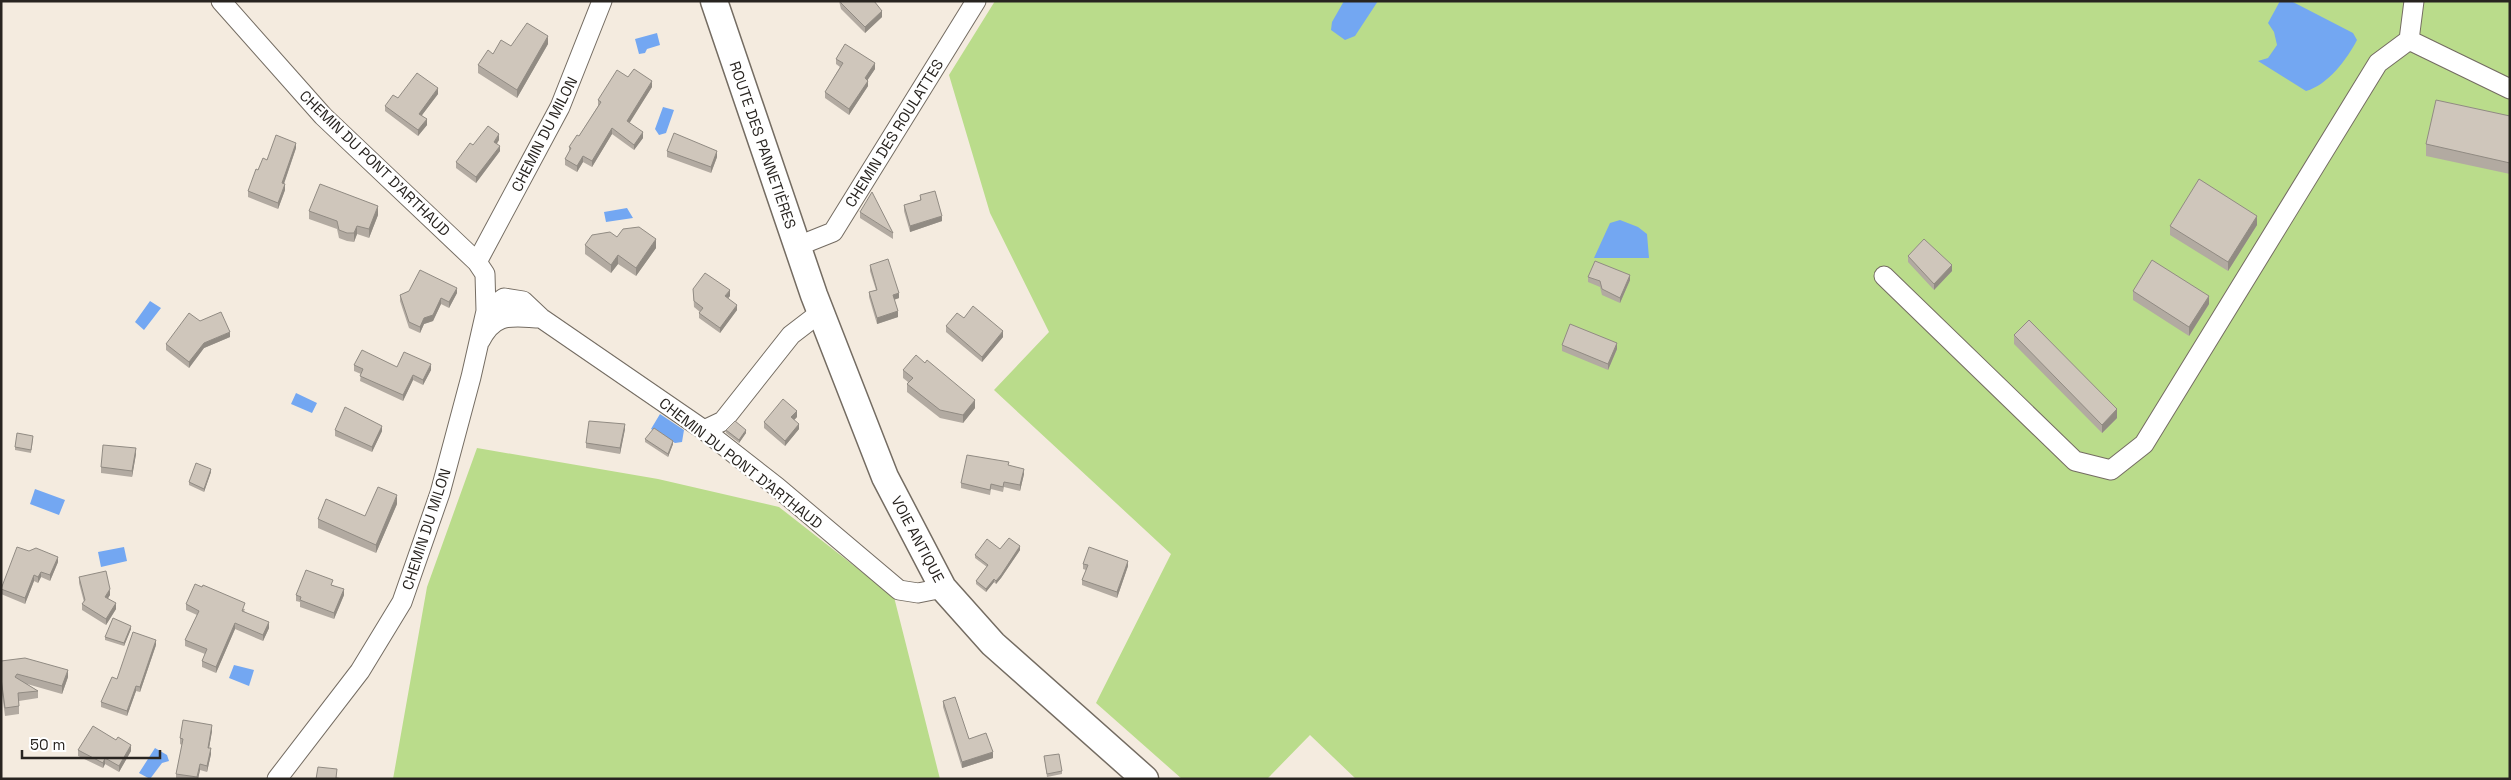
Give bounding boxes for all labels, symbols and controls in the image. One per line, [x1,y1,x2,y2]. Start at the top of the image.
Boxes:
street label: CHEMIN DES ROULATTES [841,55,947,211]
street label: ROUTE DES PANNETIÈRES [725,59,801,231]
street label: CHEMIN DU MILON [507,73,581,195]
street label: CHEMIN DU PONT D'ARTHAUD [296,86,454,240]
street label: CHEMIN DU PONT D'ARTHAUD [655,393,827,533]
street label: CHEMIN DU MILON [397,466,455,592]
street label: VOIE ANTIQUE [887,493,949,585]
scale bar [22,728,160,760]
text: 50 m [30,735,65,754]

